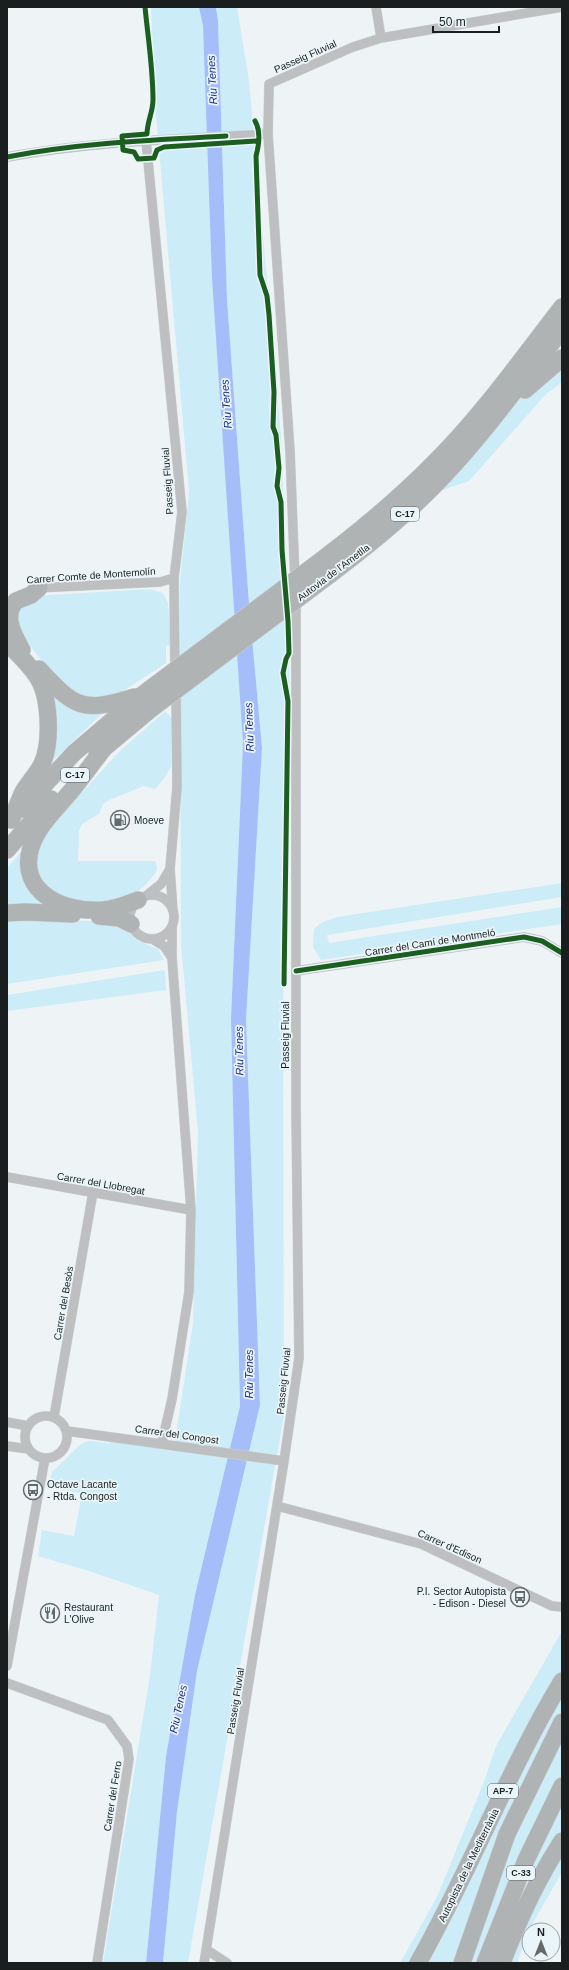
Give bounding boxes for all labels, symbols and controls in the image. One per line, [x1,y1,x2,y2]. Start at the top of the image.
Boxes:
scale bar [433,8,499,34]
text: 50 m [439,15,466,29]
street label: Passeig Fluvial [272,38,338,75]
water label: Riu Tenes [205,55,219,105]
water label: Riu Tenes [218,379,234,429]
street label: Passeig Fluvial [160,447,175,515]
road number: C-17 [391,507,419,521]
street label: Autovia de l'Ametlla [295,541,372,603]
street label: Carrer Comte de Montemolín [26,565,156,586]
water label: Riu Tenes [242,702,256,752]
road number: C-17 [61,768,89,782]
fuel station icon: Moeve [109,809,131,831]
place label: Moeve [134,815,164,826]
street label: Carrer del Camí de Montmeló [364,927,496,958]
street label: Passeig Fluvial [280,1001,291,1069]
water label: Riu Tenes [233,1026,245,1076]
street label: Carrer del Llobregat [56,1170,146,1197]
street label: Carrer del Besòs [52,1265,75,1341]
street label: Passeig Fluvial [275,1347,292,1415]
water label: Riu Tenes [243,1349,255,1399]
street label: Carrer del Congost [134,1423,220,1446]
bus stop icon: Octave Lacante - Rtda. Congost [22,1479,44,1501]
place label: Octave Lacante - Rtda. Congost [47,1479,117,1502]
street label: Carrer d'Edison [416,1527,484,1566]
place label: P.I. Sector Autopista - Edison - Diesel [417,1586,506,1609]
bus stop icon: P.I. Sector Autopista - Edison - Diesel [509,1586,531,1608]
restaurant icon: Restaurant L'Olive [39,1602,61,1624]
place label: Restaurant L'Olive [64,1602,113,1625]
street label: Passeig Fluvial [225,1667,246,1735]
water label: Riu Tenes [167,1683,189,1734]
street label: Carrer del Ferro [101,1760,124,1832]
road number: AP-7 [488,1784,518,1798]
street label: Autopista de la Mediterrània [436,1806,501,1924]
road number: C-33 [507,1866,535,1880]
north arrow [521,1922,561,1962]
text: N [537,1926,545,1938]

